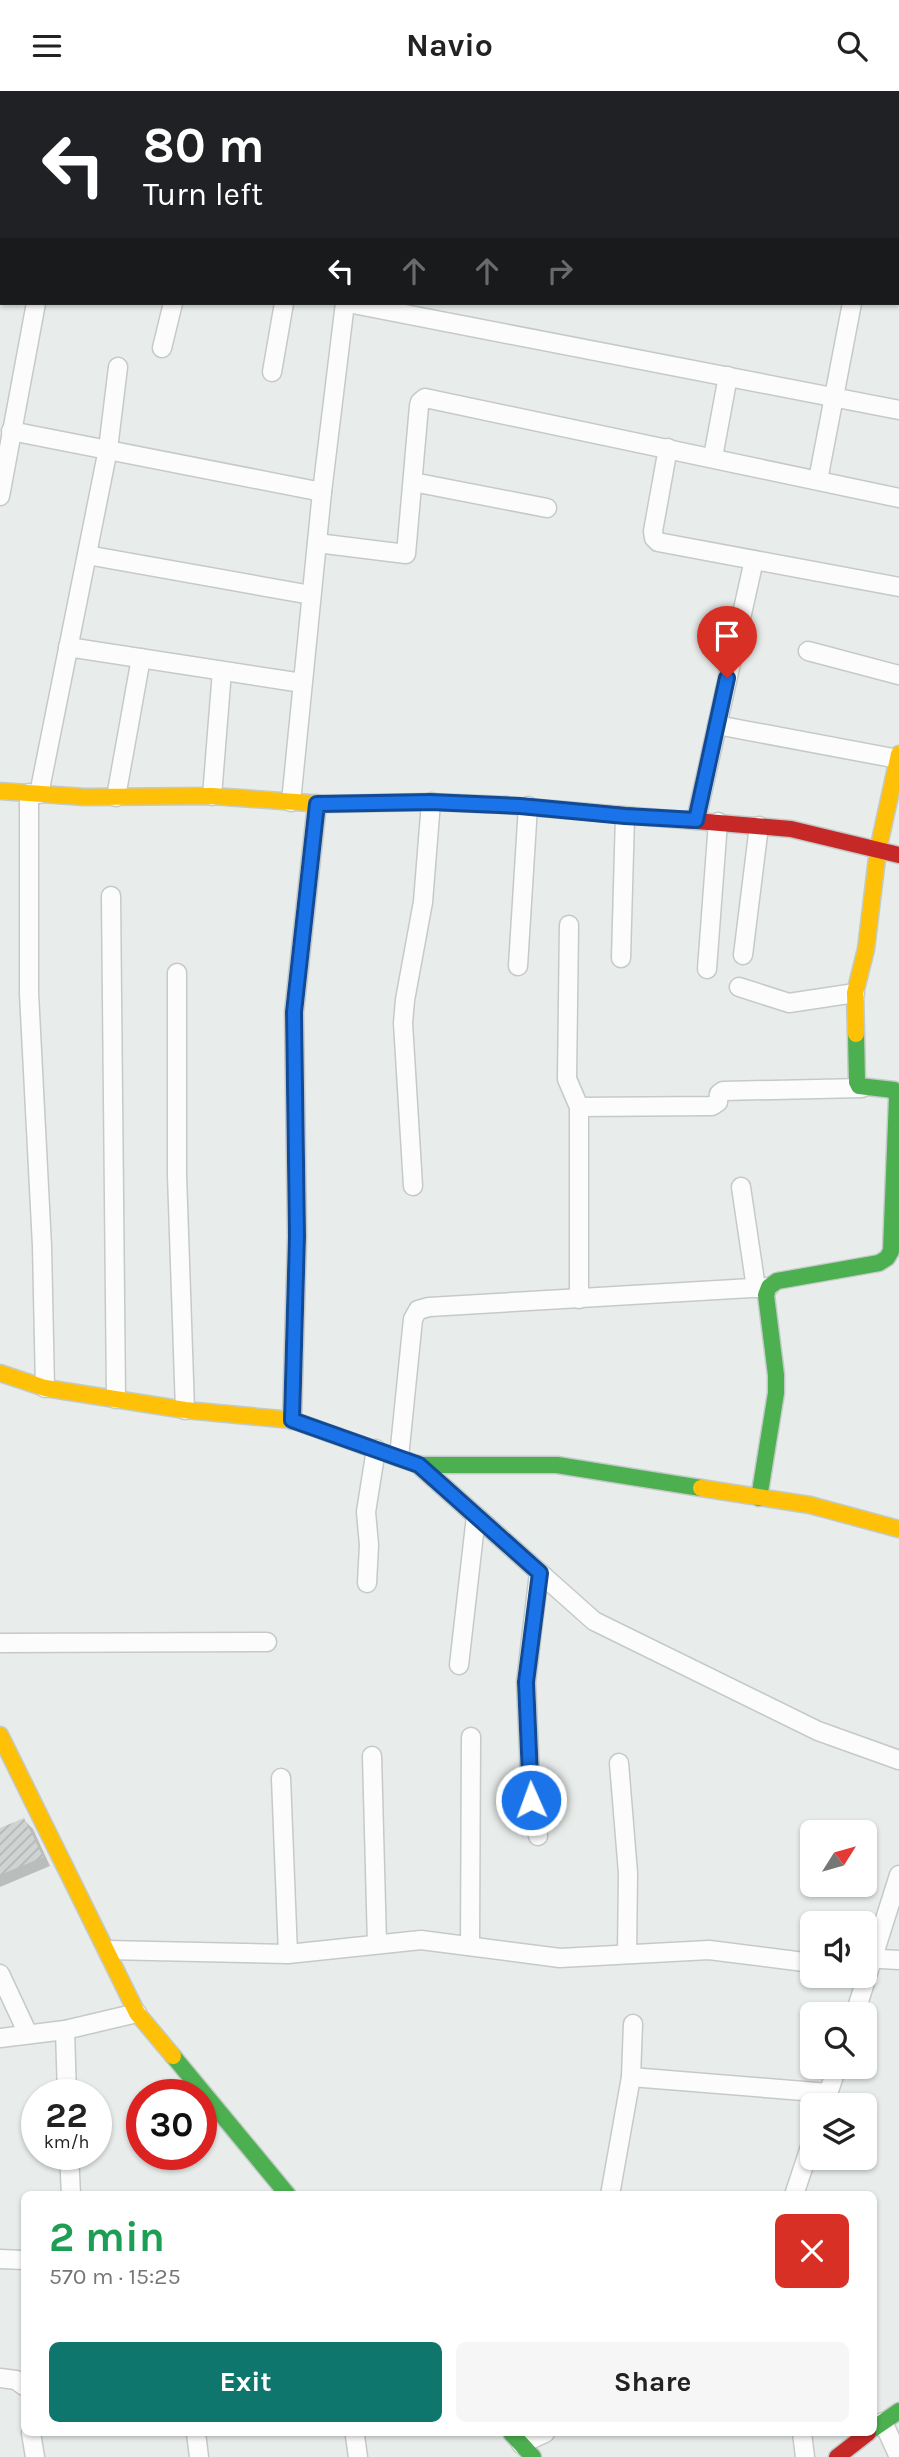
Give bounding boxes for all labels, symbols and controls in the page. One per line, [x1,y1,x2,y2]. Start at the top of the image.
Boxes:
icon: menu [28,27,66,65]
text: Navio [406,27,493,64]
icon: search [833,27,871,65]
text: 80 m [143,117,265,174]
icon: left [28,119,119,210]
text: Turn left [143,176,263,213]
icon: left [322,252,360,290]
icon: ahead [395,252,433,290]
icon: ahead [468,252,506,290]
icon: right [541,252,579,290]
pin [697,606,757,678]
icon: arrive [708,617,746,655]
position arrow [494,1763,568,1837]
north arrow [800,1820,877,1897]
map controls [800,1820,877,2170]
button: sound [800,1911,877,1988]
button: search [800,2002,877,2079]
speed limit sign: 30 [126,2079,217,2170]
button: layers [800,2093,877,2170]
text: 22 [45,2095,88,2136]
text: km/h [44,2131,89,2153]
text: 2 min [49,2212,165,2262]
button: close [775,2214,849,2288]
text: 570 m · 15:25 [49,2263,181,2290]
button: Exit [49,2342,442,2422]
button: Share [456,2342,849,2422]

